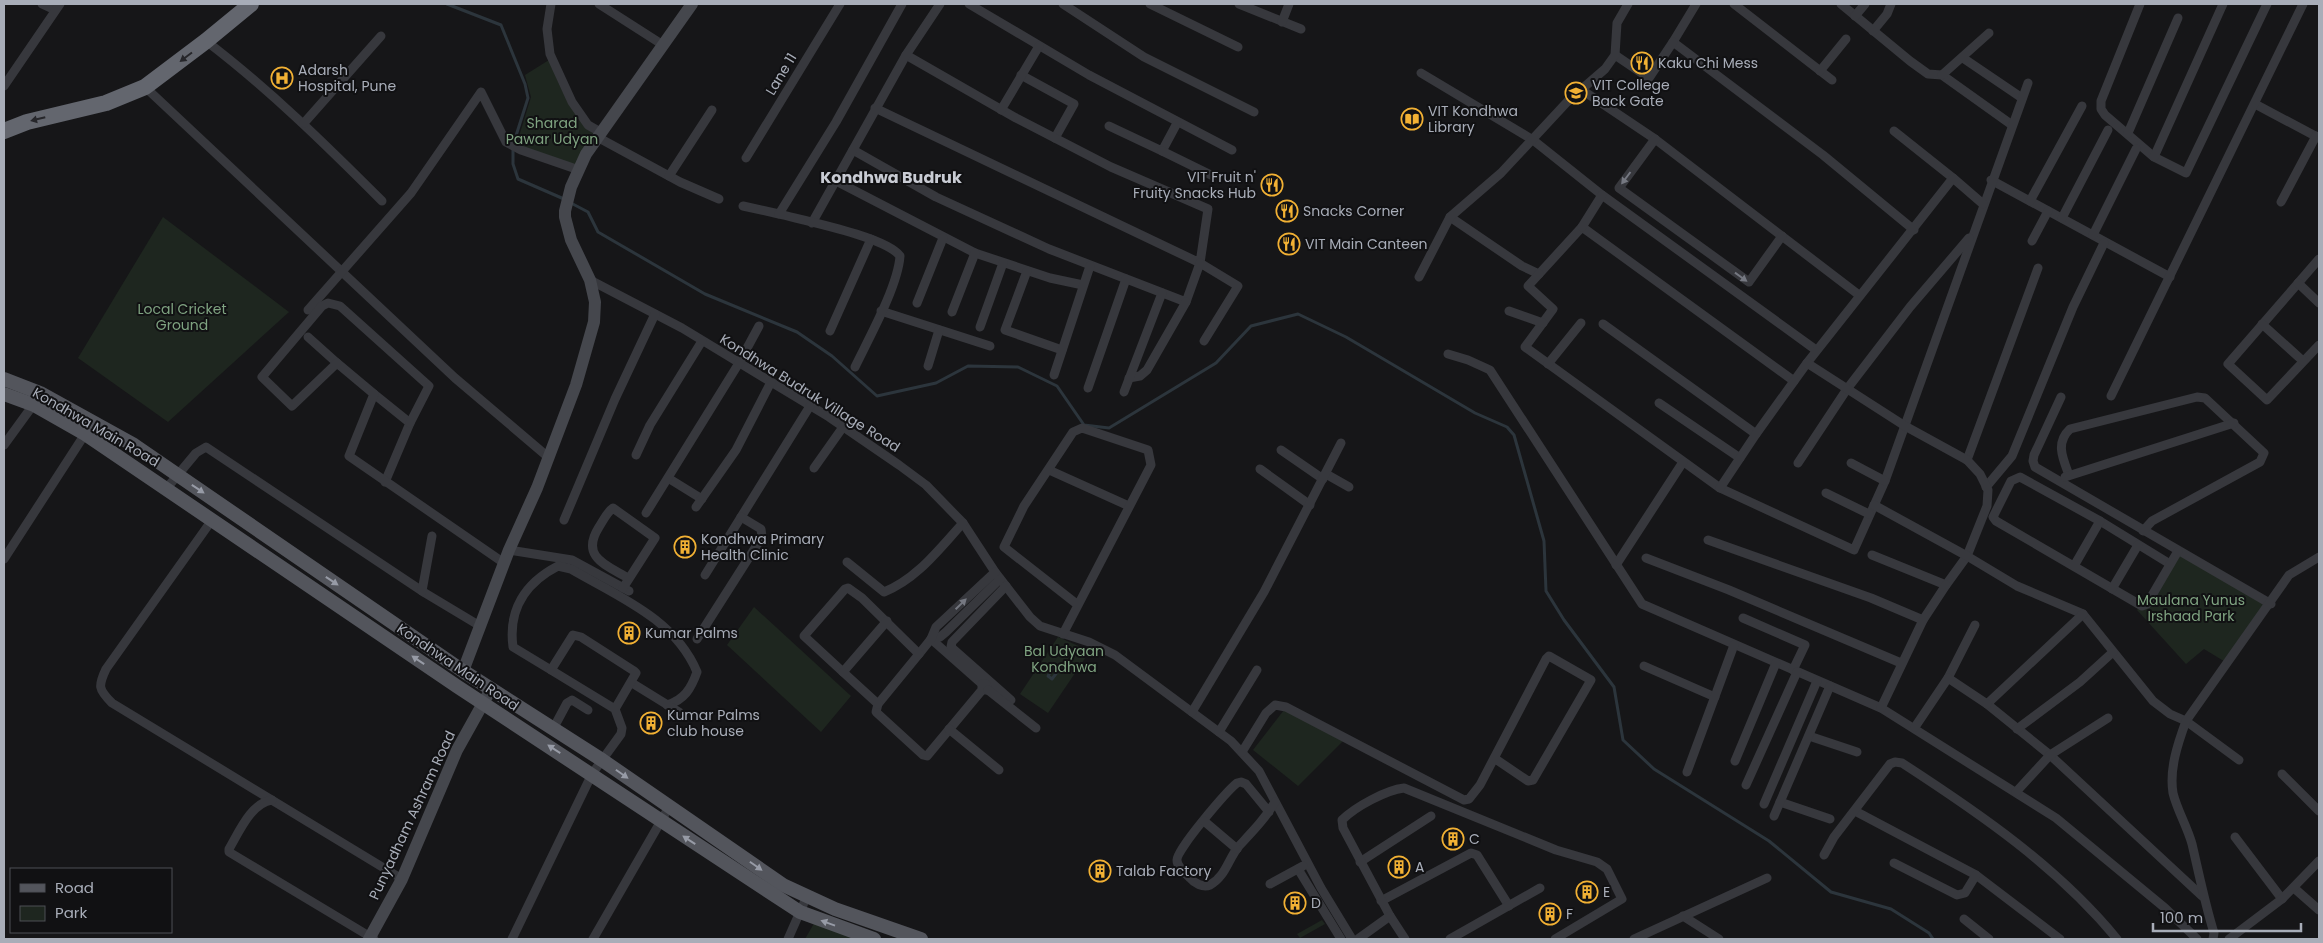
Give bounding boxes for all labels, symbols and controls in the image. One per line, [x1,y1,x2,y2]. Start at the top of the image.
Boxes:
street label: Lane 11 [761,49,801,99]
one-way arrow [180,51,193,62]
restaurant icon: Kaku Chi Mess [1630,51,1654,75]
place label: Kaku Chi Mess [1658,53,1758,73]
place label: Adarsh Hospital, Pune [298,60,396,96]
hospital icon: Adarsh Hospital, Pune [270,66,294,90]
place label: VIT College Back Gate [1592,75,1670,111]
school or university icon: VIT College Back Gate [1564,81,1588,105]
place label: VIT Kondhwa Library [1428,101,1518,137]
library icon: VIT Kondhwa Library [1400,107,1424,131]
park label: Sharad Pawar Udyan [506,113,598,149]
one-way arrow [31,115,46,123]
district label: Kondhwa Budruk [820,166,962,189]
place label: VIT Fruit n' Fruity Snacks Hub [1133,167,1256,203]
one-way arrow [1621,171,1632,184]
restaurant icon: VIT Fruit n' Fruity Snacks Hub [1260,173,1284,197]
restaurant icon: Snacks Corner [1275,199,1299,223]
place label: Snacks Corner [1303,201,1404,221]
restaurant icon: VIT Main Canteen [1277,232,1301,256]
place label: VIT Main Canteen [1305,234,1428,254]
one-way arrow [1734,272,1748,282]
park label: Local Cricket Ground [137,299,227,335]
street label: Kondhwa Budruk Village Road [716,329,904,457]
street label: Kondhwa Main Road [29,382,163,472]
one-way arrow [191,484,205,494]
place label: Kondhwa Primary Health Clinic [701,529,824,565]
building icon: Kondhwa Primary Health Clinic [673,535,697,559]
one-way arrow [325,576,339,586]
park label: Maulana Yunus Irshaad Park [2137,590,2245,626]
one-way arrow [954,598,966,610]
street label: Kondhwa Main Road [393,619,523,715]
building icon: Kumar Palms [617,621,641,645]
place label: Kumar Palms [645,623,738,643]
park label: Bal Udyaan Kondhwa [1024,641,1104,677]
one-way arrow [412,655,425,665]
place label: Kumar Palms club house [667,705,760,741]
building icon: Kumar Palms club house [639,711,663,735]
street label: Punyadham Ashram Road [364,727,460,903]
one-way arrow [548,745,561,754]
one-way arrow [615,769,629,779]
building icon: C [1441,827,1465,851]
place label: C [1469,829,1480,849]
one-way arrow [683,835,696,845]
building icon: A [1387,855,1411,879]
place label: A [1415,857,1424,877]
building icon: Talab Factory [1088,859,1112,883]
one-way arrow [749,861,763,871]
place label: Talab Factory [1116,861,1211,881]
legend [10,868,172,933]
text: Road [55,877,94,898]
building icon: E [1575,880,1599,904]
place label: E [1603,882,1610,902]
building icon: D [1283,891,1307,915]
place label: D [1311,893,1321,913]
scale bar [2153,900,2300,932]
text: Park [55,902,87,923]
building icon: F [1538,902,1562,926]
place label: F [1566,904,1573,924]
text: 100 m [2160,907,2203,928]
one-way arrow [821,919,836,926]

